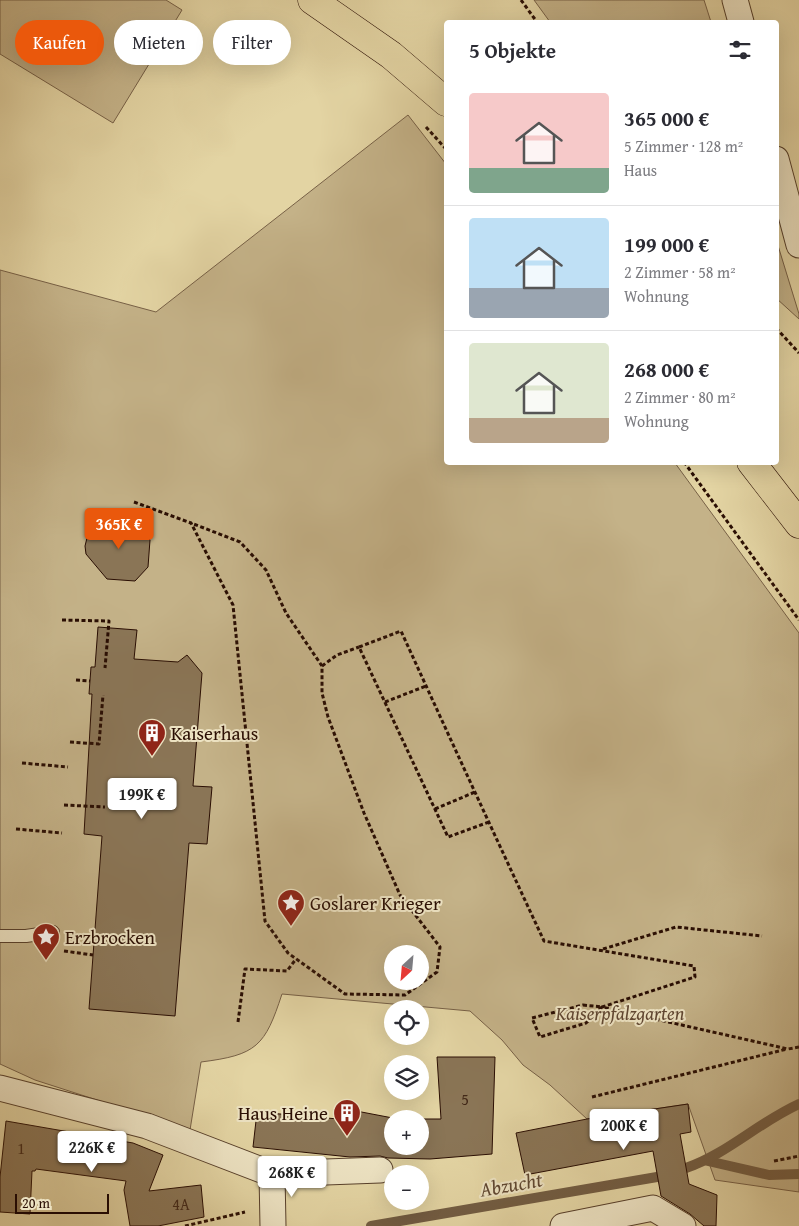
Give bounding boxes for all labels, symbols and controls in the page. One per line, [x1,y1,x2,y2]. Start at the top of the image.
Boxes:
chip: Kaufen [15,20,104,65]
chip: Mieten [114,20,203,65]
chip: Filter [213,20,291,65]
text: 5 Objekte [469,35,556,66]
icon: filters [726,36,754,64]
text: 365 000 € [624,103,709,134]
icon: home [509,113,569,173]
text: 5 Zimmer · 128 m² [624,134,743,158]
text: Haus [624,158,657,182]
text: 199 000 € [624,229,709,260]
icon: home [509,238,569,298]
text: 2 Zimmer · 58 m² [624,260,736,284]
text: Wohnung [624,284,689,308]
text: 268 000 € [624,354,709,385]
icon: home [509,363,569,423]
text: 2 Zimmer · 80 m² [624,385,736,409]
text: Wohnung [624,409,689,433]
pin: 365K € [78,508,160,550]
text: 365K € [96,512,142,536]
building icon: Kaiserhaus [137,718,167,757]
place label: Kaiserhaus [171,719,258,747]
pin: 199K € [101,778,183,820]
text: 199K € [119,782,165,806]
place icon: Goslarer Krieger [276,888,306,927]
place label: Goslarer Krieger [310,889,441,917]
place icon: Erzbrocken [31,922,61,961]
place label: Erzbrocken [65,923,155,951]
north arrow [384,945,429,990]
map controls [384,945,429,1210]
park label: Kaiserpfalzgarten [555,999,685,1027]
button: locate [384,1000,429,1045]
button: layers [384,1055,429,1100]
house number: 5 [461,1087,469,1111]
building icon: Haus Heine [332,1098,362,1137]
place label: Haus Heine [238,1099,328,1127]
pin: 200K € [583,1108,665,1151]
button: + [384,1110,429,1155]
text: 200K € [601,1113,647,1137]
pin: 226K € [51,1130,133,1173]
text: 226K € [69,1135,115,1159]
house number: 1 [17,1136,25,1160]
pin: 268K € [251,1156,333,1198]
text: 268K € [269,1160,315,1184]
water label: Abzucht [477,1164,545,1204]
button: − [384,1165,429,1210]
scale bar [15,1191,109,1214]
house number: 4A [172,1192,190,1216]
text: 20 m [22,1193,50,1213]

